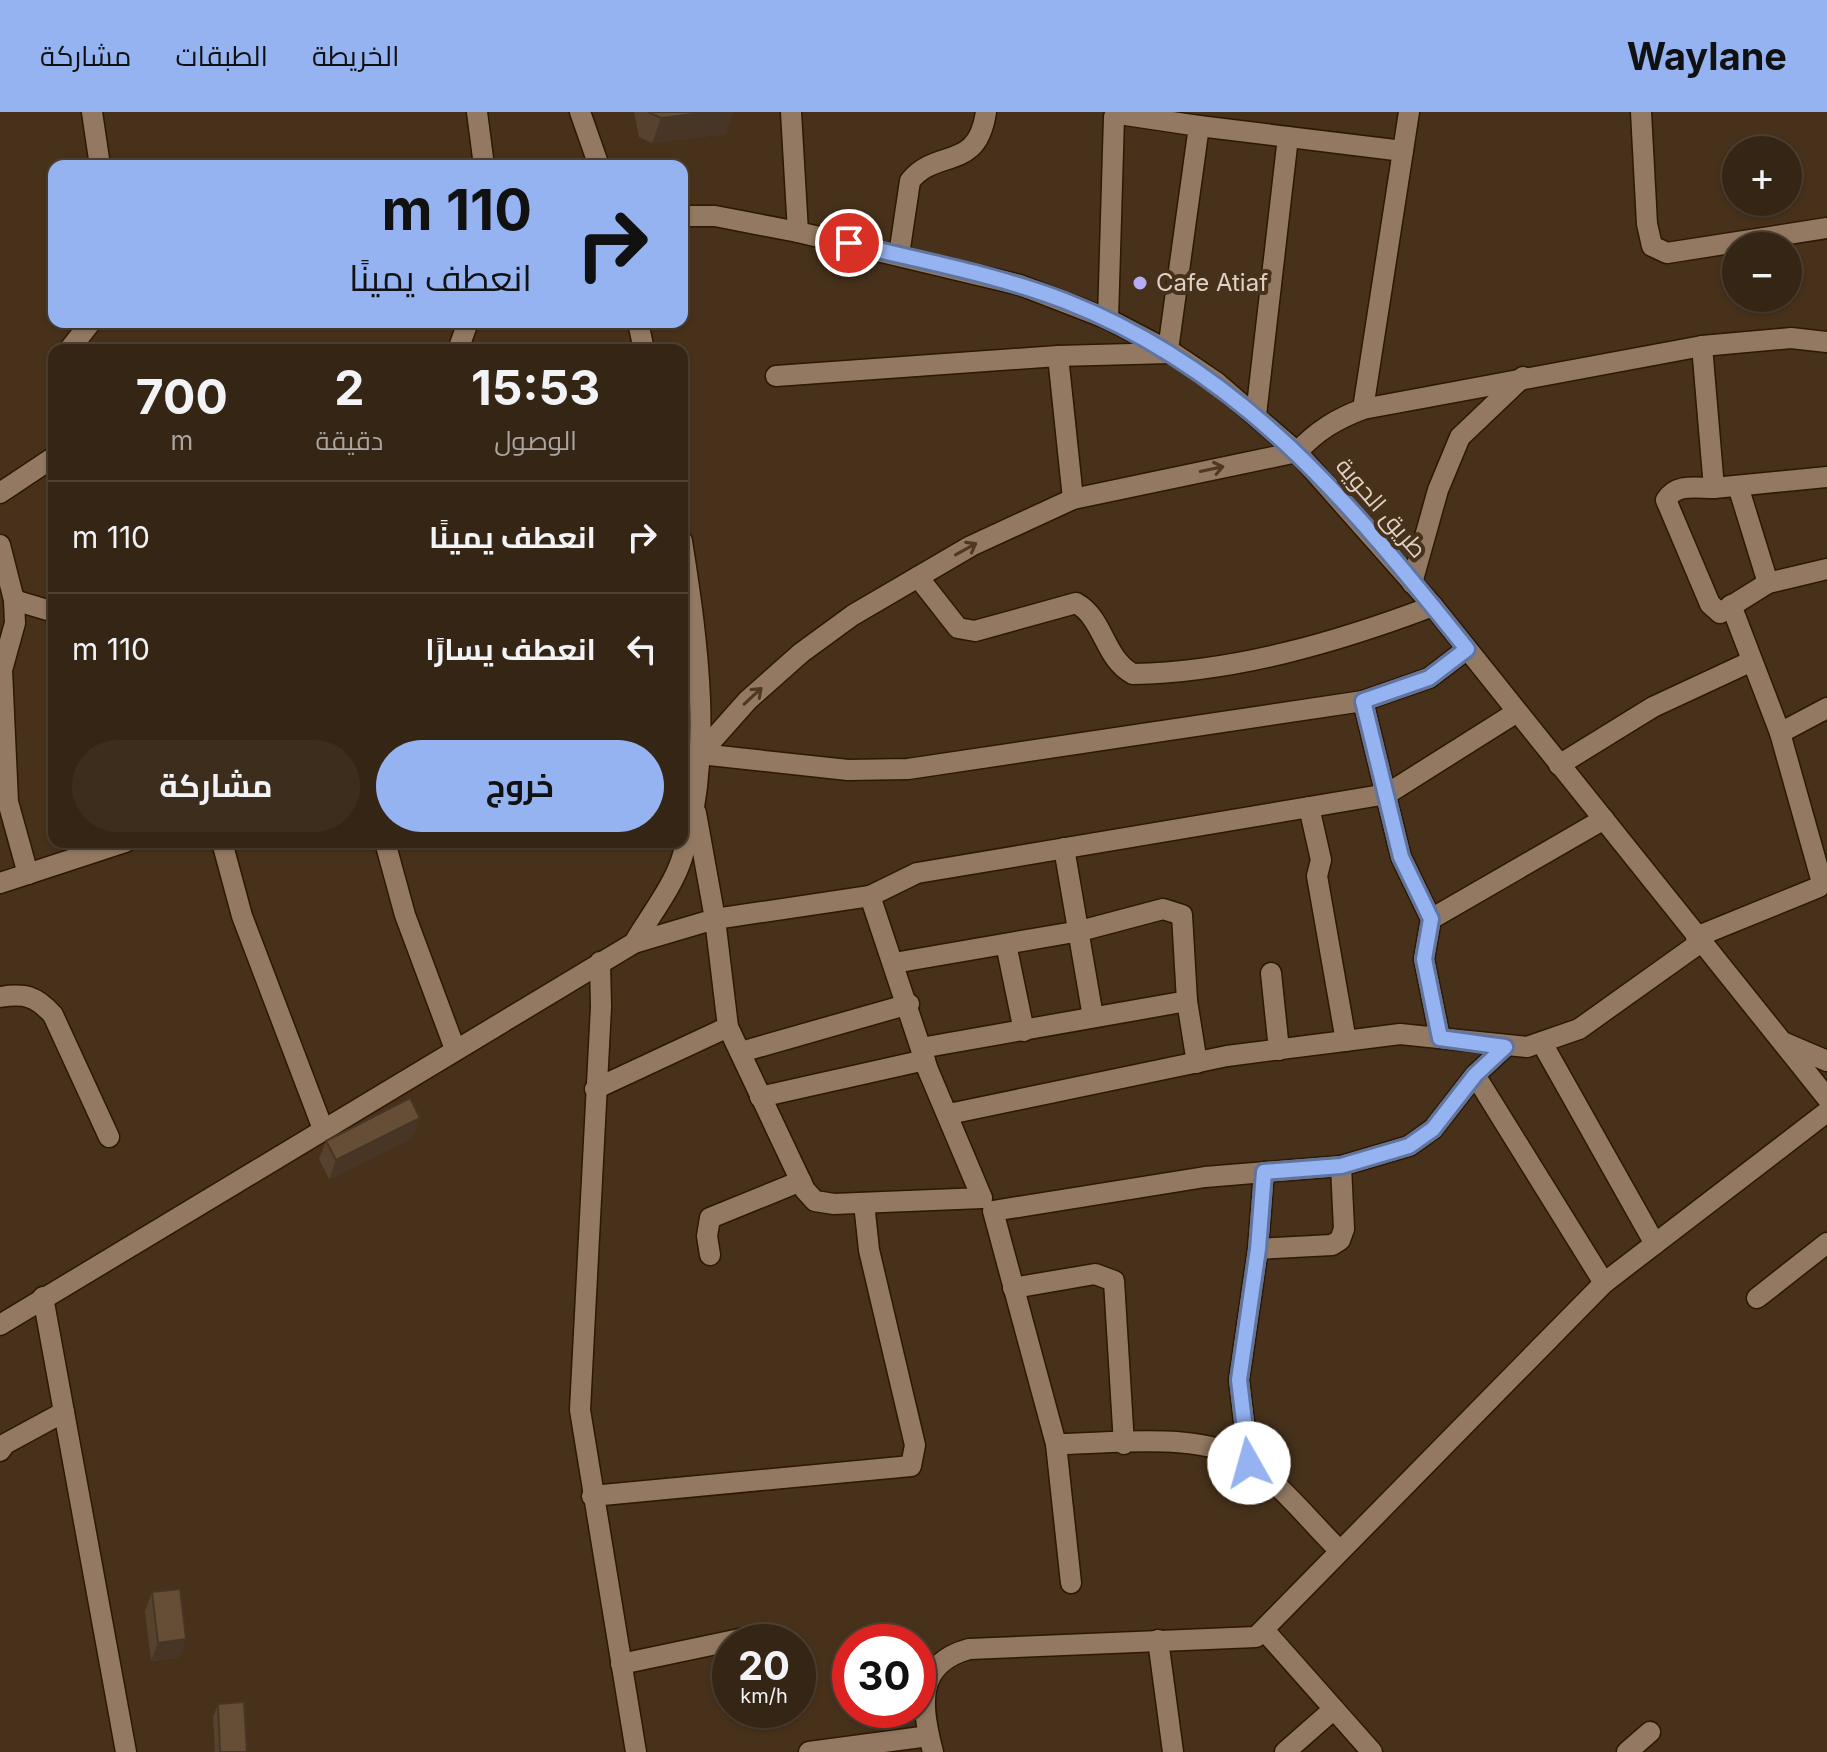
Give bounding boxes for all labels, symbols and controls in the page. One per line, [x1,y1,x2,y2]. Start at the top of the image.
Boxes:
text: Waylane [1627,33,1787,79]
text: مشاركة [40,39,131,73]
text: الطبقات [175,39,268,73]
text: الخريطة [312,39,399,73]
map controls [1722,136,1802,312]
button: + [1722,136,1802,216]
text: 110 m [382,176,532,244]
icon: right [560,192,664,296]
pin [815,209,883,277]
icon: arrive [827,221,871,265]
button: − [1722,232,1802,312]
text: انعطف يمينًا [349,256,532,300]
place label: Cafe Atiaf [1156,268,1268,297]
marker: Cafe Atiaf [1131,274,1149,292]
text: 2 [334,358,365,417]
text: 15:53 [471,358,600,417]
text: 700 [136,367,228,426]
text: m [170,425,193,456]
text: دقيقة [316,425,383,456]
text: الوصول [494,425,577,456]
street label: طريق الحوية [1329,452,1433,564]
one-way arrow [1199,461,1224,476]
icon: right [620,515,664,559]
text: 110 m [72,519,150,555]
text: انعطف يمينًا [429,519,596,555]
one-way arrow [954,541,978,557]
icon: left [620,627,664,671]
text: 110 m [72,631,150,667]
text: انعطف يسارًا [425,631,596,667]
one-way arrow [743,687,763,706]
button: مشاركة [72,740,360,832]
button: خروج [376,740,664,832]
position arrow [1207,1421,1291,1505]
speed limit sign: 30 [832,1624,936,1728]
text: 20 [738,1641,790,1690]
text: km/h [740,1684,788,1708]

